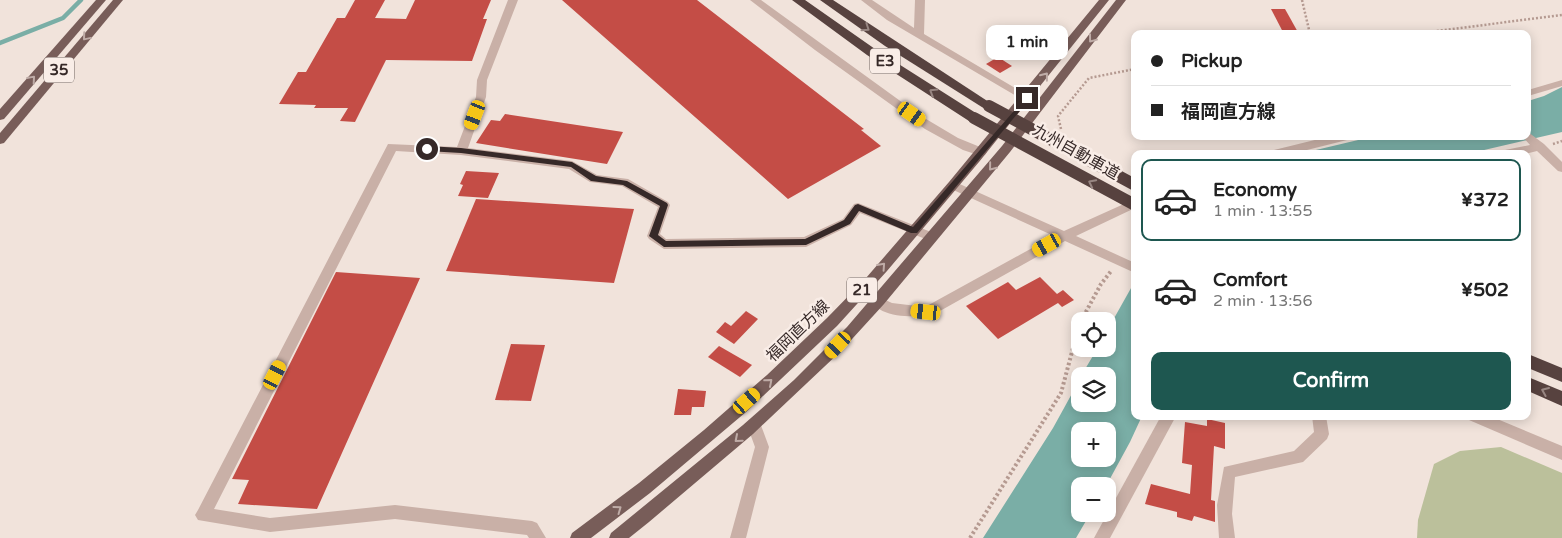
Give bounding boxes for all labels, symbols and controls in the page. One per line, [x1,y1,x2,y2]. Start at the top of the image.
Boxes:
one-way arrow [860,22,870,31]
callout: 1 min [986,26,1068,61]
one-way arrow [83,32,92,41]
text: 1 min [1006,32,1048,52]
one-way arrow [1089,33,1098,43]
road number: E3 [870,48,900,74]
text: Pickup [1181,50,1242,72]
road number: 35 [44,58,74,82]
one-way arrow [1039,73,1047,82]
one-way arrow [26,76,35,85]
route end [1016,87,1038,109]
one-way arrow [930,88,939,98]
car [462,98,487,132]
car [895,99,928,129]
text: 福岡直方線 [1181,101,1276,123]
street label: 九州自動車道 [1029,120,1123,184]
route start [416,138,438,160]
one-way arrow [988,161,997,170]
icon: car [1153,178,1198,223]
one-way arrow [1088,179,1097,189]
text: Economy [1213,179,1297,201]
text: ¥372 [1461,189,1509,211]
text: 1 min · 13:55 [1213,201,1312,221]
car [1030,231,1063,259]
one-way arrow [877,263,886,272]
icon: car [1153,268,1198,313]
text: Comfort [1213,269,1287,291]
road number: 21 [847,278,877,302]
text: ¥502 [1461,279,1509,301]
text: 2 min · 13:56 [1213,291,1312,311]
street label: 福岡直方線 [762,296,834,366]
car [910,303,941,321]
map controls [1071,312,1116,522]
button: locate [1071,312,1116,357]
car [822,329,853,361]
button: Confirm [1151,352,1511,410]
car [261,358,288,392]
button: layers [1071,367,1116,412]
one-way arrow [763,379,772,388]
car [730,385,763,417]
one-way arrow [1541,387,1550,398]
button: + [1071,422,1116,467]
one-way arrow [735,433,744,442]
button: − [1071,477,1116,522]
one-way arrow [612,506,622,515]

